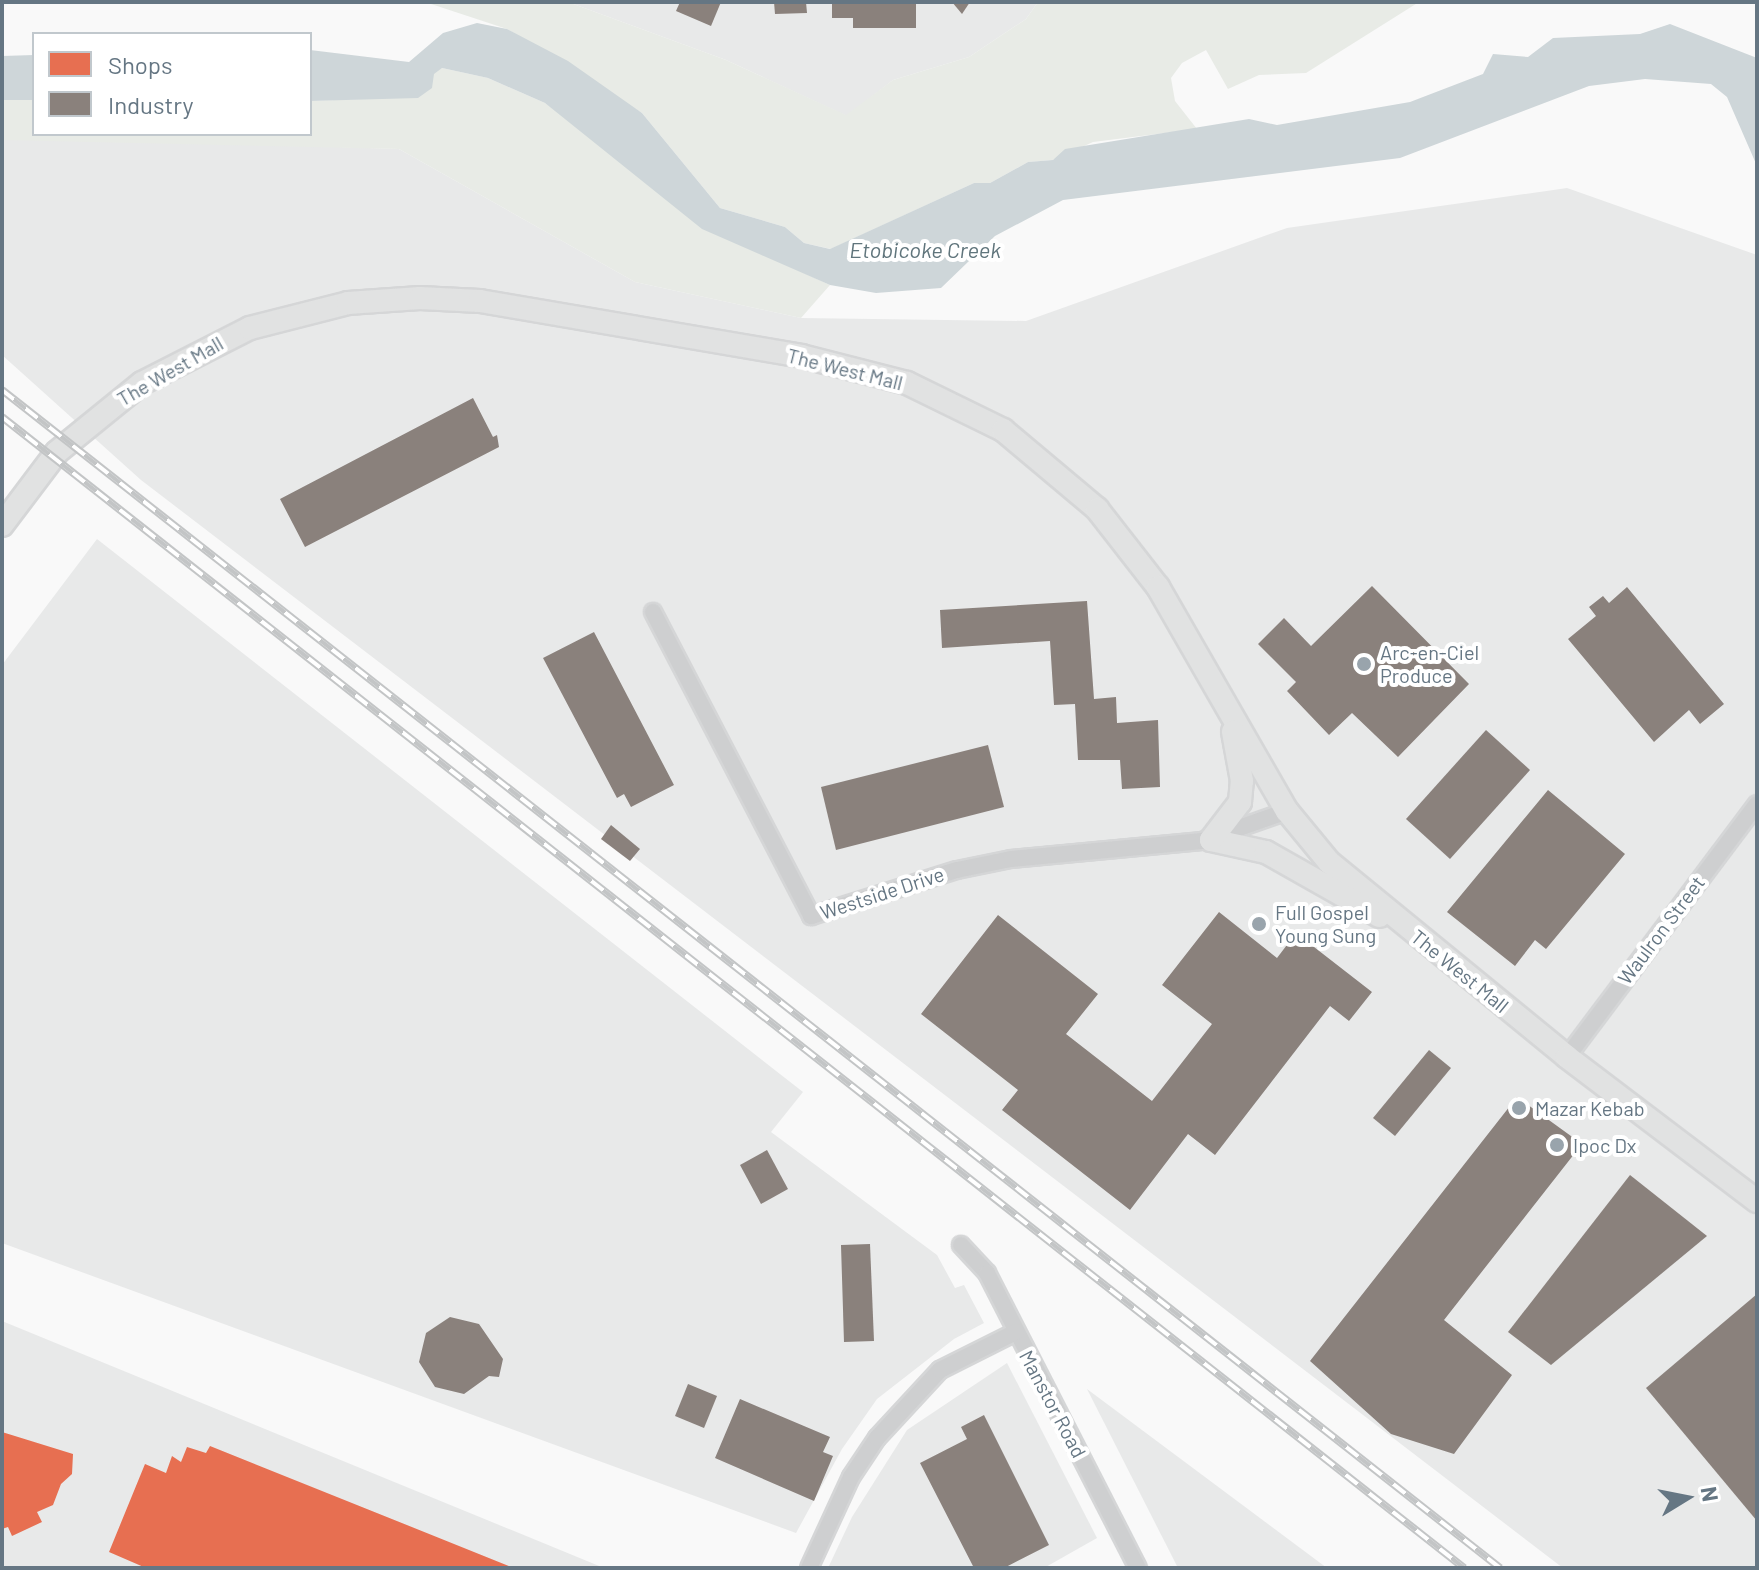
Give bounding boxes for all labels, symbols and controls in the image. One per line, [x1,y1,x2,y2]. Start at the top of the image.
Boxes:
legend [32,32,312,136]
text: Shops [108,50,173,79]
text: Industry [108,90,194,119]
water label: Etobicoke Creek [849,237,1001,263]
street label: The West Mall [113,331,227,411]
street label: The West Mall [785,343,905,395]
place label: Arc-en-Ciel Produce [1380,640,1479,687]
marker: Arc-en-Ciel Produce [1355,655,1373,673]
street label: Westside Drive [817,862,947,924]
street label: Waulron Street [1612,871,1710,989]
place label: Full Gospel Young Sung [1275,900,1376,947]
marker: Full Gospel Young Sung [1250,915,1268,933]
street label: The West Mall [1406,924,1514,1018]
place label: Mazar Kebab [1535,1096,1645,1120]
marker: Mazar Kebab [1510,1099,1528,1117]
place label: Ipoc Dx [1573,1133,1636,1157]
marker: Ipoc Dx [1548,1136,1566,1154]
street label: Manstor Road [1015,1346,1091,1462]
north arrow [1647,1458,1727,1538]
text: N [1697,1484,1725,1503]

